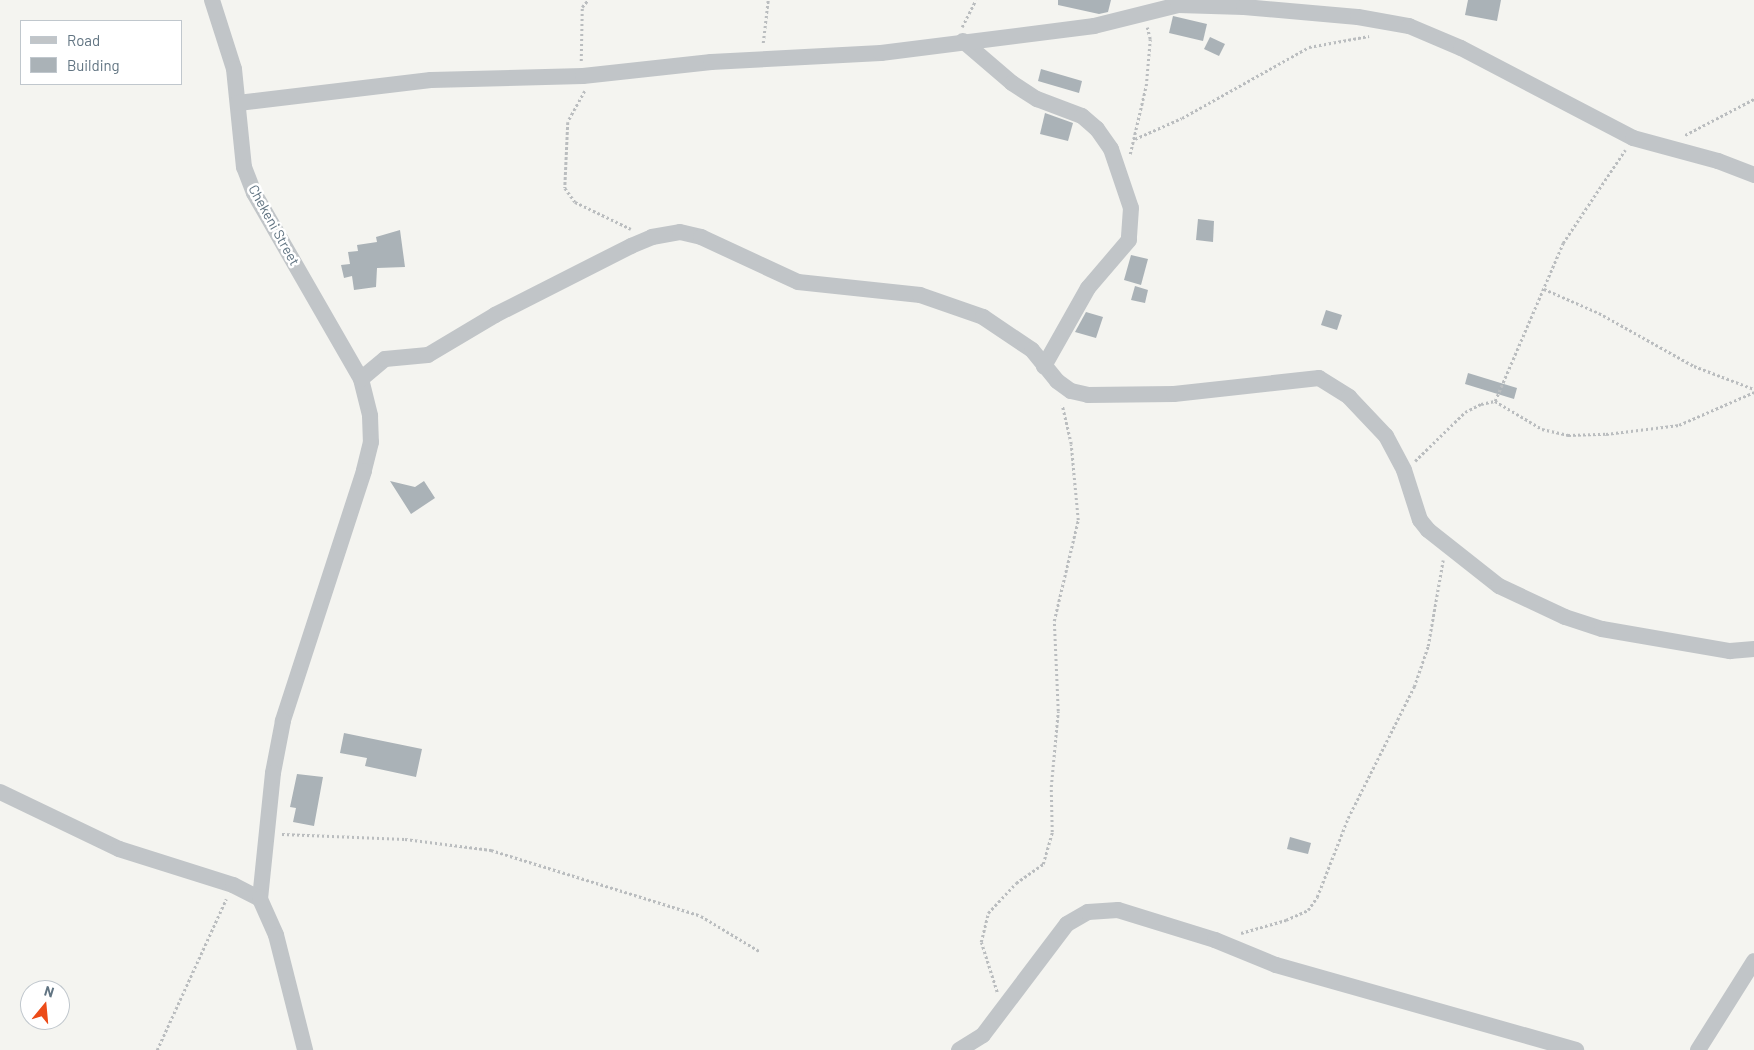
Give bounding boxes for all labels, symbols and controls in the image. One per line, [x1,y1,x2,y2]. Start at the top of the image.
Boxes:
legend [20,20,182,85]
text: Road [67,31,100,49]
text: Building [67,56,120,74]
street label: Chekeni Street [245,182,303,268]
north arrow [20,980,70,1030]
text: N [42,982,56,1001]

